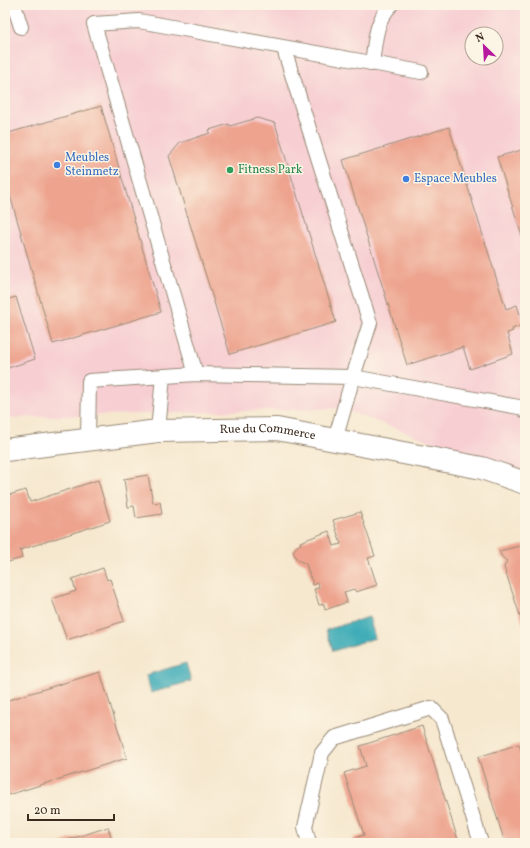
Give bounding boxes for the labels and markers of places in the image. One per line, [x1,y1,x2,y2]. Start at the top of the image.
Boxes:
place label: Meubles Steinmetz [65,150,119,180]
marker: Meubles Steinmetz [52,160,62,170]
place label: Fitness Park [238,162,303,178]
marker: Fitness Park [225,165,235,175]
place label: Espace Meubles [414,171,497,187]
marker: Espace Meubles [401,174,411,184]

